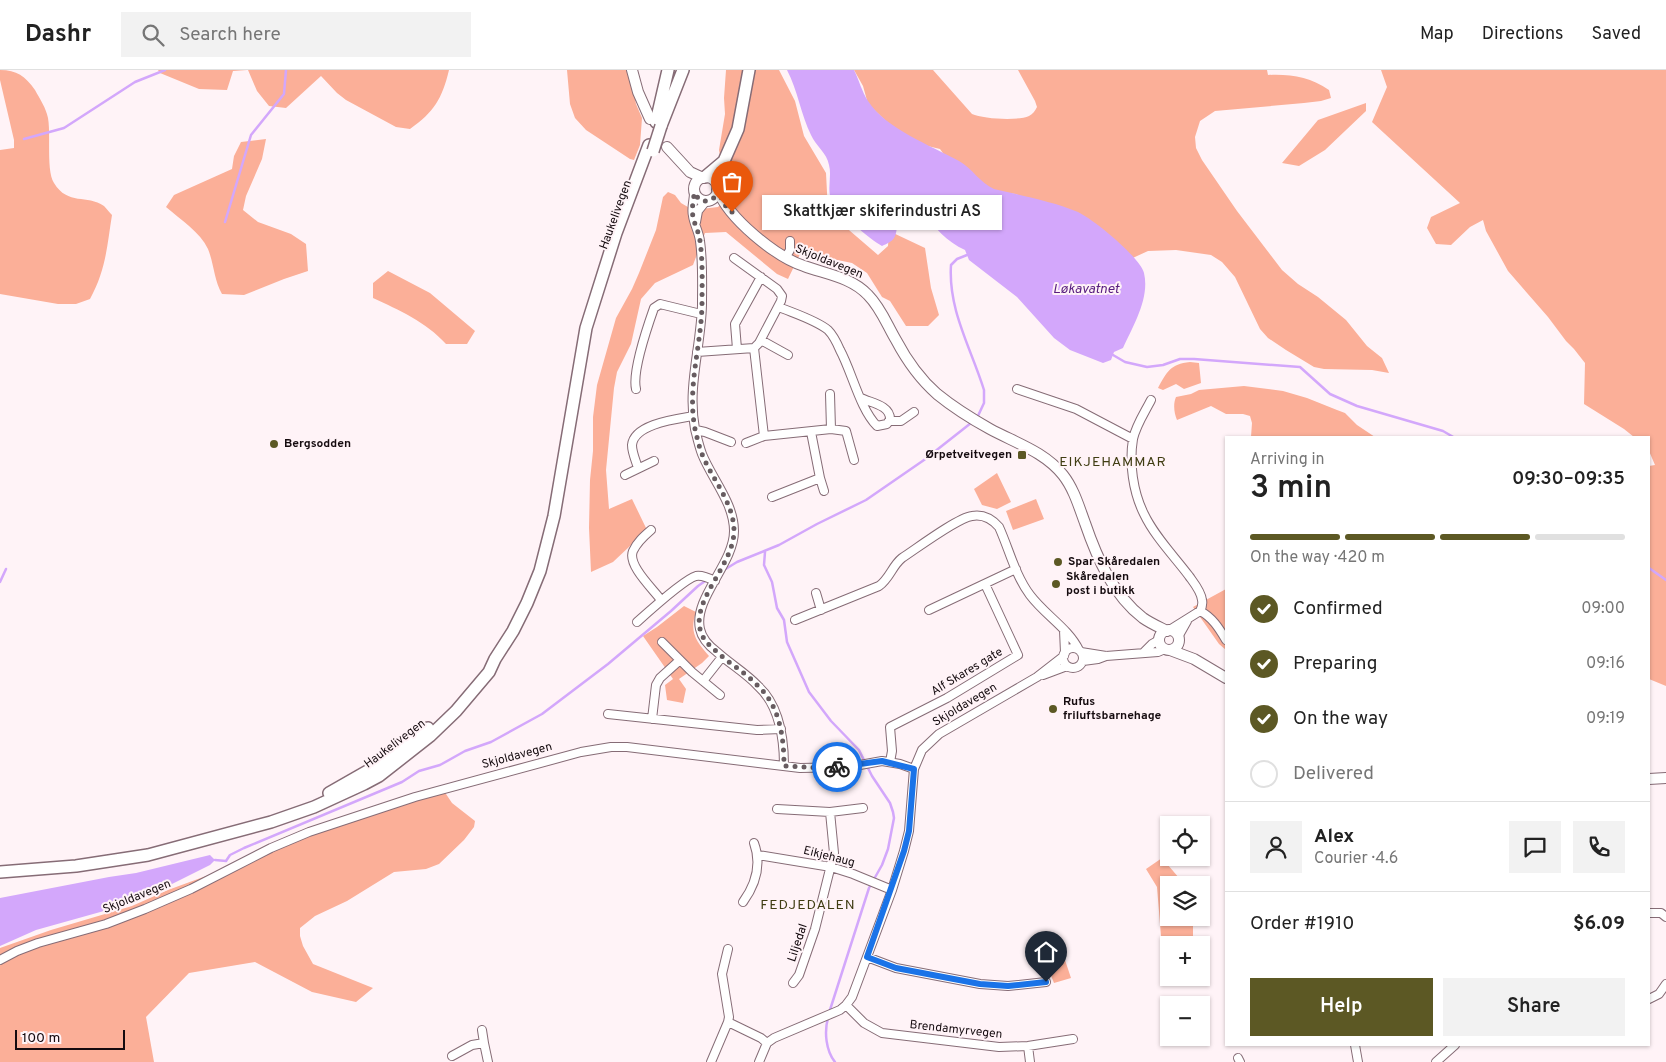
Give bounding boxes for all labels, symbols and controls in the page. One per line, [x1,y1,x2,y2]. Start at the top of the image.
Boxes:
search box [121,12,471,57]
text: Dashr [25,20,91,50]
icon: search [139,21,167,49]
text: Search here [179,23,281,47]
text: Map [1420,23,1454,46]
text: Directions [1482,23,1564,46]
text: Saved [1592,23,1641,46]
pin [711,161,753,212]
icon: bag [718,168,746,196]
street label: Haukelivegen [596,178,636,252]
callout: Skattkjær skiferindustri AS [762,194,1002,230]
text: Skattkjær skiferindustri AS [783,202,981,222]
street label: Skjoldavegen [793,241,865,283]
water label: Løkavatnet [1053,281,1120,298]
place label: Bergsodden [284,436,351,452]
marker: Bergsodden [268,438,280,450]
place label: Ørpetveitvegen [925,447,1012,463]
marker: Ørpetveitvegen [1016,449,1028,461]
text: Arriving in [1250,450,1325,470]
district label: EIKJEHAMMAR [1059,454,1167,471]
text: 09:30–09:35 [1512,467,1625,491]
text: 3 min [1250,469,1332,509]
text: On the way · 420 m [1250,548,1385,568]
place label: Spar Skåredalen [1068,554,1160,570]
marker: Spar Skåredalen [1052,556,1064,568]
place label: Skåredalen post i butikk [1066,569,1135,599]
marker: Skåredalen post i butikk [1050,578,1062,590]
icon: check [1250,595,1278,623]
text: Confirmed [1293,597,1383,621]
text: 09:00 [1581,599,1625,619]
street label: Alf Skares gate [928,644,1006,700]
icon: check [1250,650,1278,678]
text: Preparing [1293,652,1377,676]
text: 09:16 [1586,654,1625,674]
street label: Skjoldavegen [930,680,1000,730]
place label: Rufus friluftsbarnehage [1063,694,1162,724]
marker: Rufus friluftsbarnehage [1047,703,1059,715]
icon: check [1250,705,1278,733]
text: On the way [1293,707,1388,731]
text: 09:19 [1586,709,1625,729]
street label: Haukelivegen [361,716,429,772]
street label: Skjoldavegen [480,739,554,773]
courier [812,742,862,792]
icon: bike [823,753,851,781]
text: Delivered [1293,762,1374,786]
map controls [1160,816,1210,1046]
button: locate [1160,816,1210,866]
button: person [1250,821,1302,873]
button: chat [1509,821,1561,873]
button: phone [1573,821,1625,873]
text: Alex [1314,825,1354,849]
street label: Eikjehaug [801,843,857,871]
text: Courier · 4.6 [1314,849,1398,869]
street label: Skjoldavegen [101,876,173,918]
button: layers [1160,876,1210,926]
district label: FEDJEDALEN [760,897,856,914]
text: Order #1910 [1250,912,1355,936]
text: $6.09 [1573,912,1625,936]
street label: Liljedal [784,922,812,964]
pin [1025,931,1067,982]
button: + [1160,936,1210,986]
icon: home [1032,938,1060,966]
button: Help [1250,978,1433,1036]
button: Share [1443,978,1625,1036]
button: − [1160,996,1210,1046]
street label: Brendamyrvegen [909,1017,1003,1043]
scale bar [15,1027,125,1050]
text: 100 m [22,1030,60,1047]

